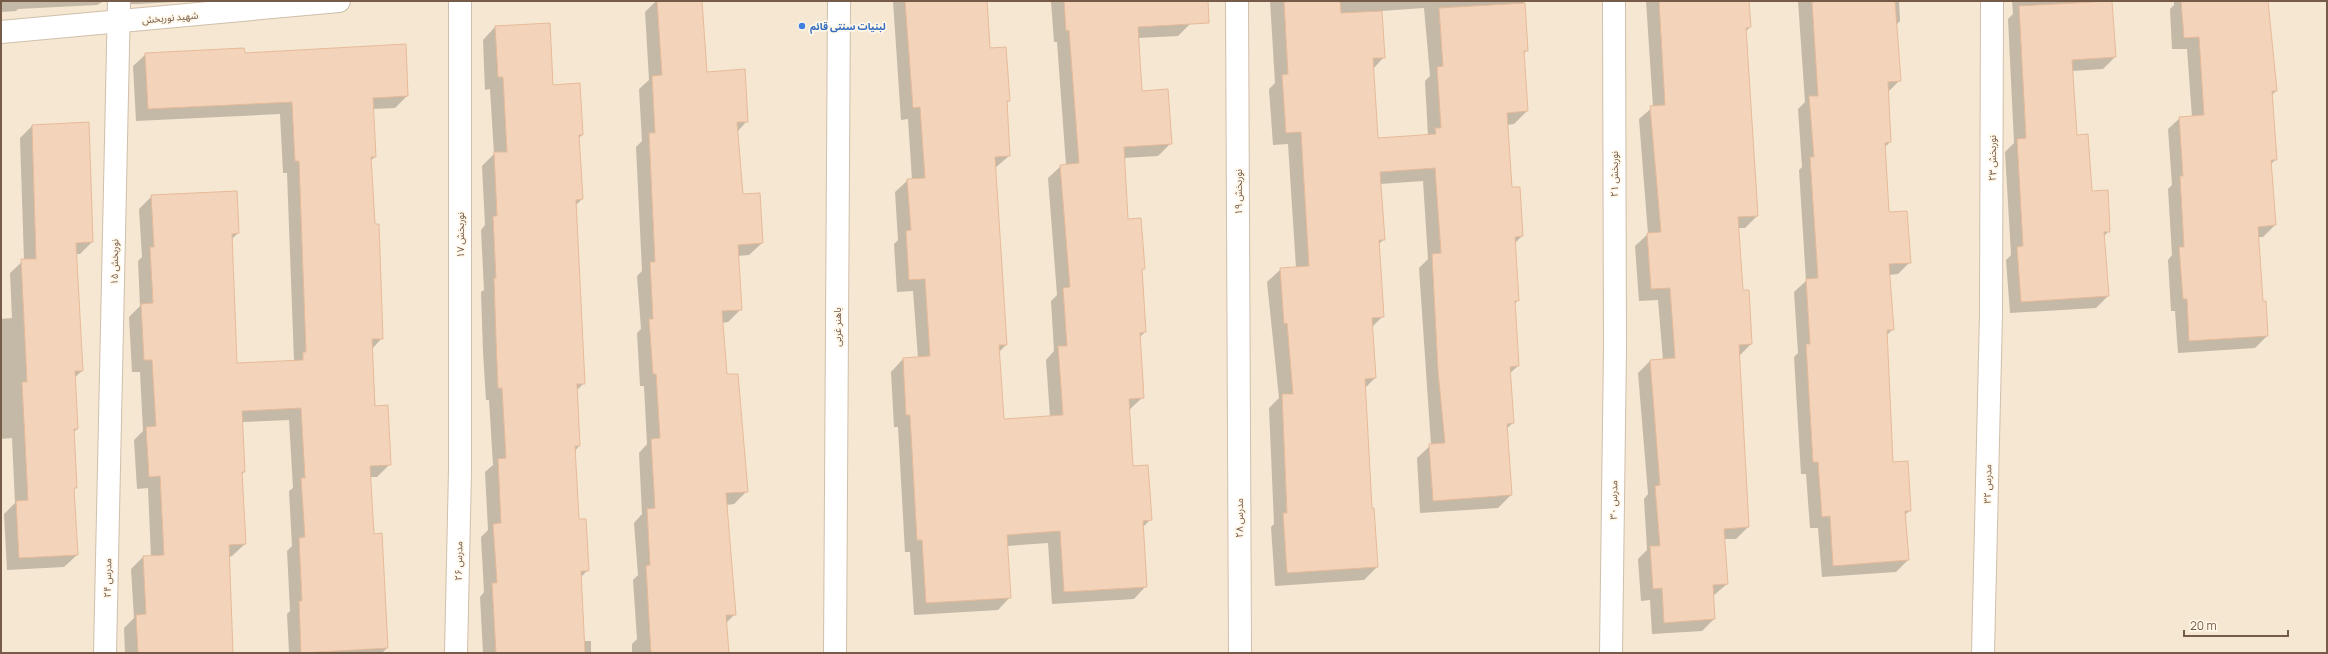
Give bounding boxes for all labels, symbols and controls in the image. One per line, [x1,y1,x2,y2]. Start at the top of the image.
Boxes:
street label: شهید نوربخش [141,8,199,26]
place label: لبنیات سنتی قائم [810,19,886,34]
marker: لبنیات سنتی قائم [797,21,807,31]
street label: نوربخش ۲۳ [1985,135,1999,181]
street label: نوربخش ۲۱ [1607,151,1621,197]
street label: نوربخش ۱۹ [1231,169,1245,215]
street label: نوربخش ۱۷ [453,212,467,258]
street label: نوربخش ۱۵ [107,239,121,285]
street label: باهنر غربی [830,307,844,347]
street label: مدرس ۳۲ [1980,464,1994,504]
street label: مدرس ۳۰ [1606,480,1620,520]
street label: مدرس ۲۸ [1232,498,1246,538]
street label: مدرس ۲۶ [451,541,465,581]
street label: مدرس ۲۴ [100,558,114,598]
scale bar [2184,612,2288,638]
text: 20 m [2190,617,2217,634]

